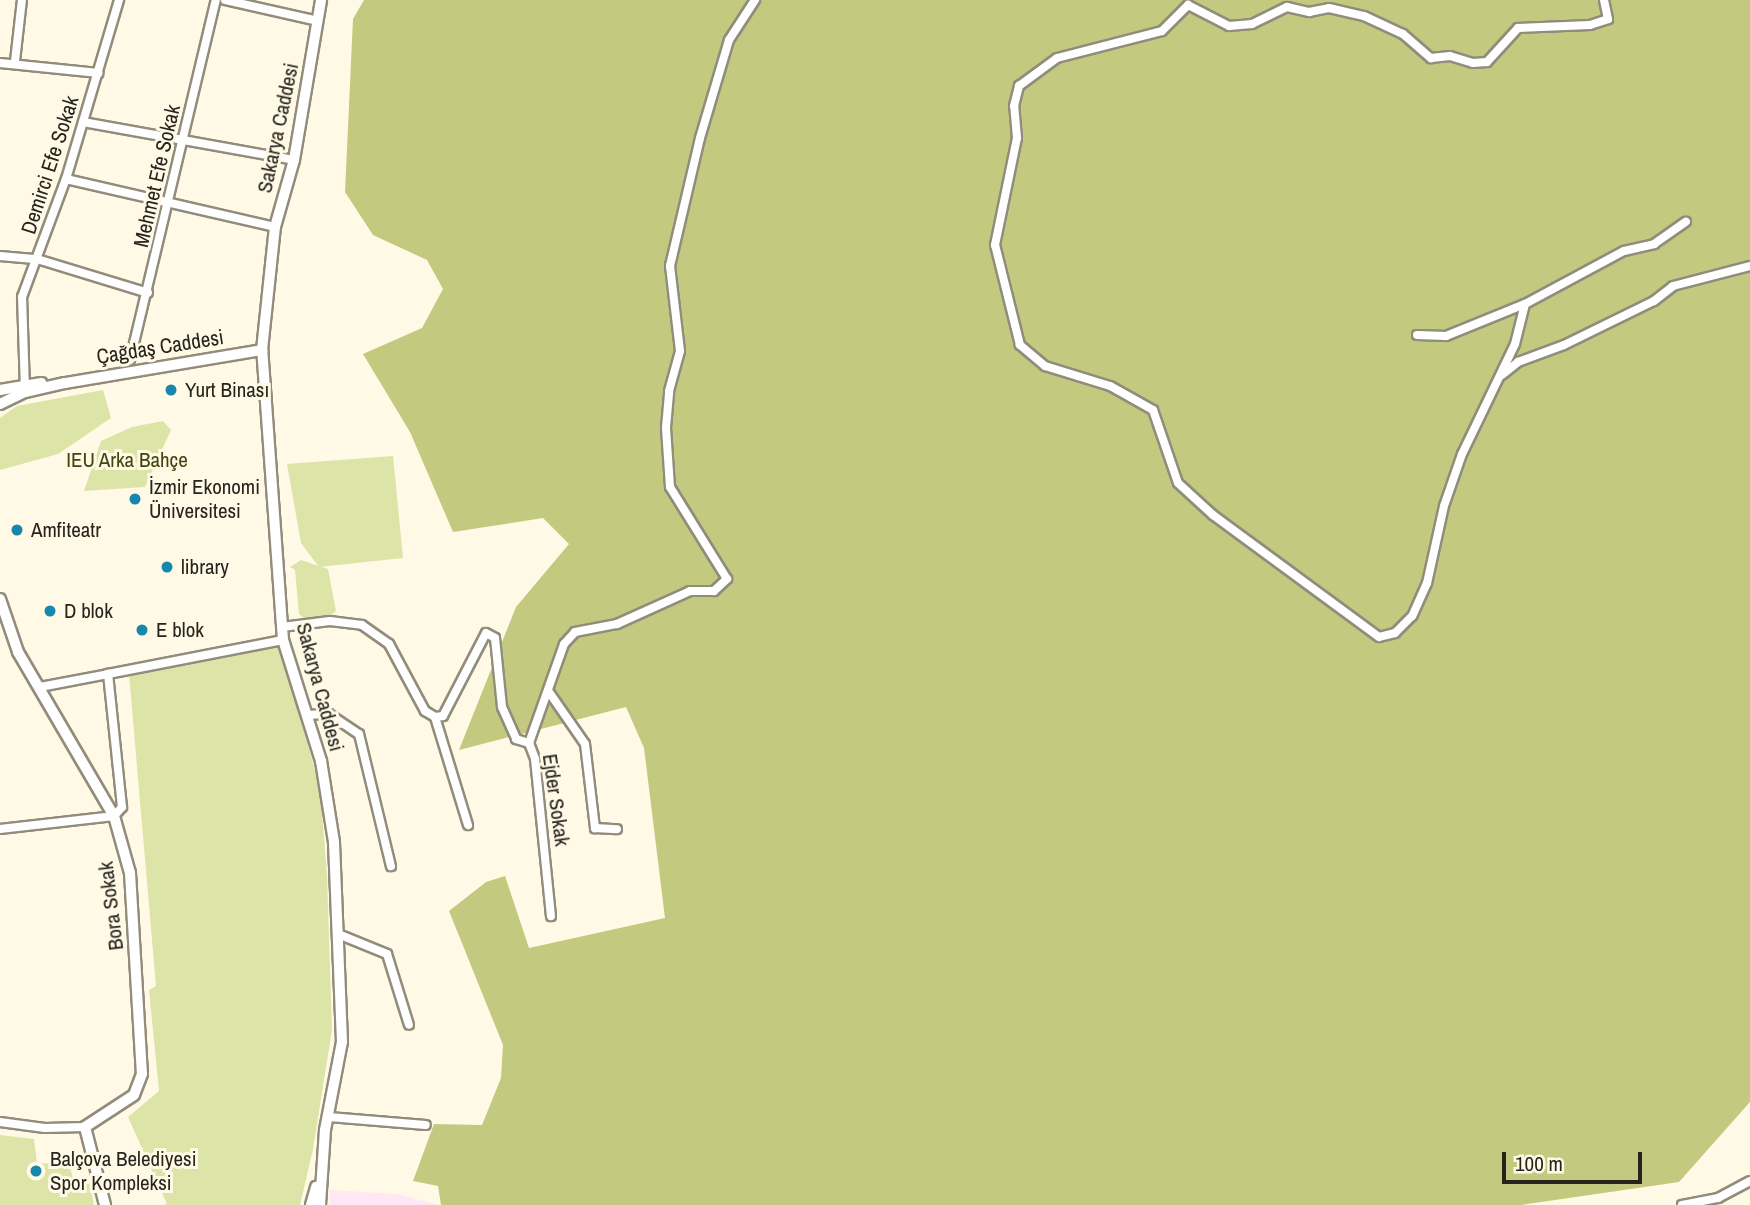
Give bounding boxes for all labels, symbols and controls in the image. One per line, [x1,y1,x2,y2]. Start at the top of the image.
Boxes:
street label: Sakarya Caddesi [252,61,304,195]
street label: Demirci Efe Sokak [16,93,84,237]
street label: Mehmet Efe Sokak [128,102,186,250]
street label: Çağdaş Caddesi [95,325,225,369]
place label: Yurt Binası [185,377,269,403]
marker: Yurt Binası [163,382,179,398]
park label: IEU Arka Bahçe [66,447,188,473]
place label: İzmir Ekonomi Üniversitesi [149,474,260,524]
marker: İzmir Ekonomi Üniversitesi [127,491,143,507]
place label: Amfiteatr [31,517,101,543]
marker: Amfiteatr [9,522,25,538]
place label: library [181,554,229,580]
marker: library [159,559,175,575]
place label: D blok [64,598,113,624]
marker: D blok [42,603,58,619]
place label: E blok [156,617,204,643]
street label: Sakarya Caddesi [291,620,349,754]
marker: E blok [134,622,150,638]
street label: Ejder Sokak [537,752,575,848]
street label: Bora Sokak [93,860,129,952]
scale bar [1505,1138,1645,1182]
place label: Balçova Belediyesi Spor Kompleksi [50,1146,196,1196]
text: 100 m [1515,1149,1563,1178]
marker: Balçova Belediyesi Spor Kompleksi [28,1163,44,1179]

